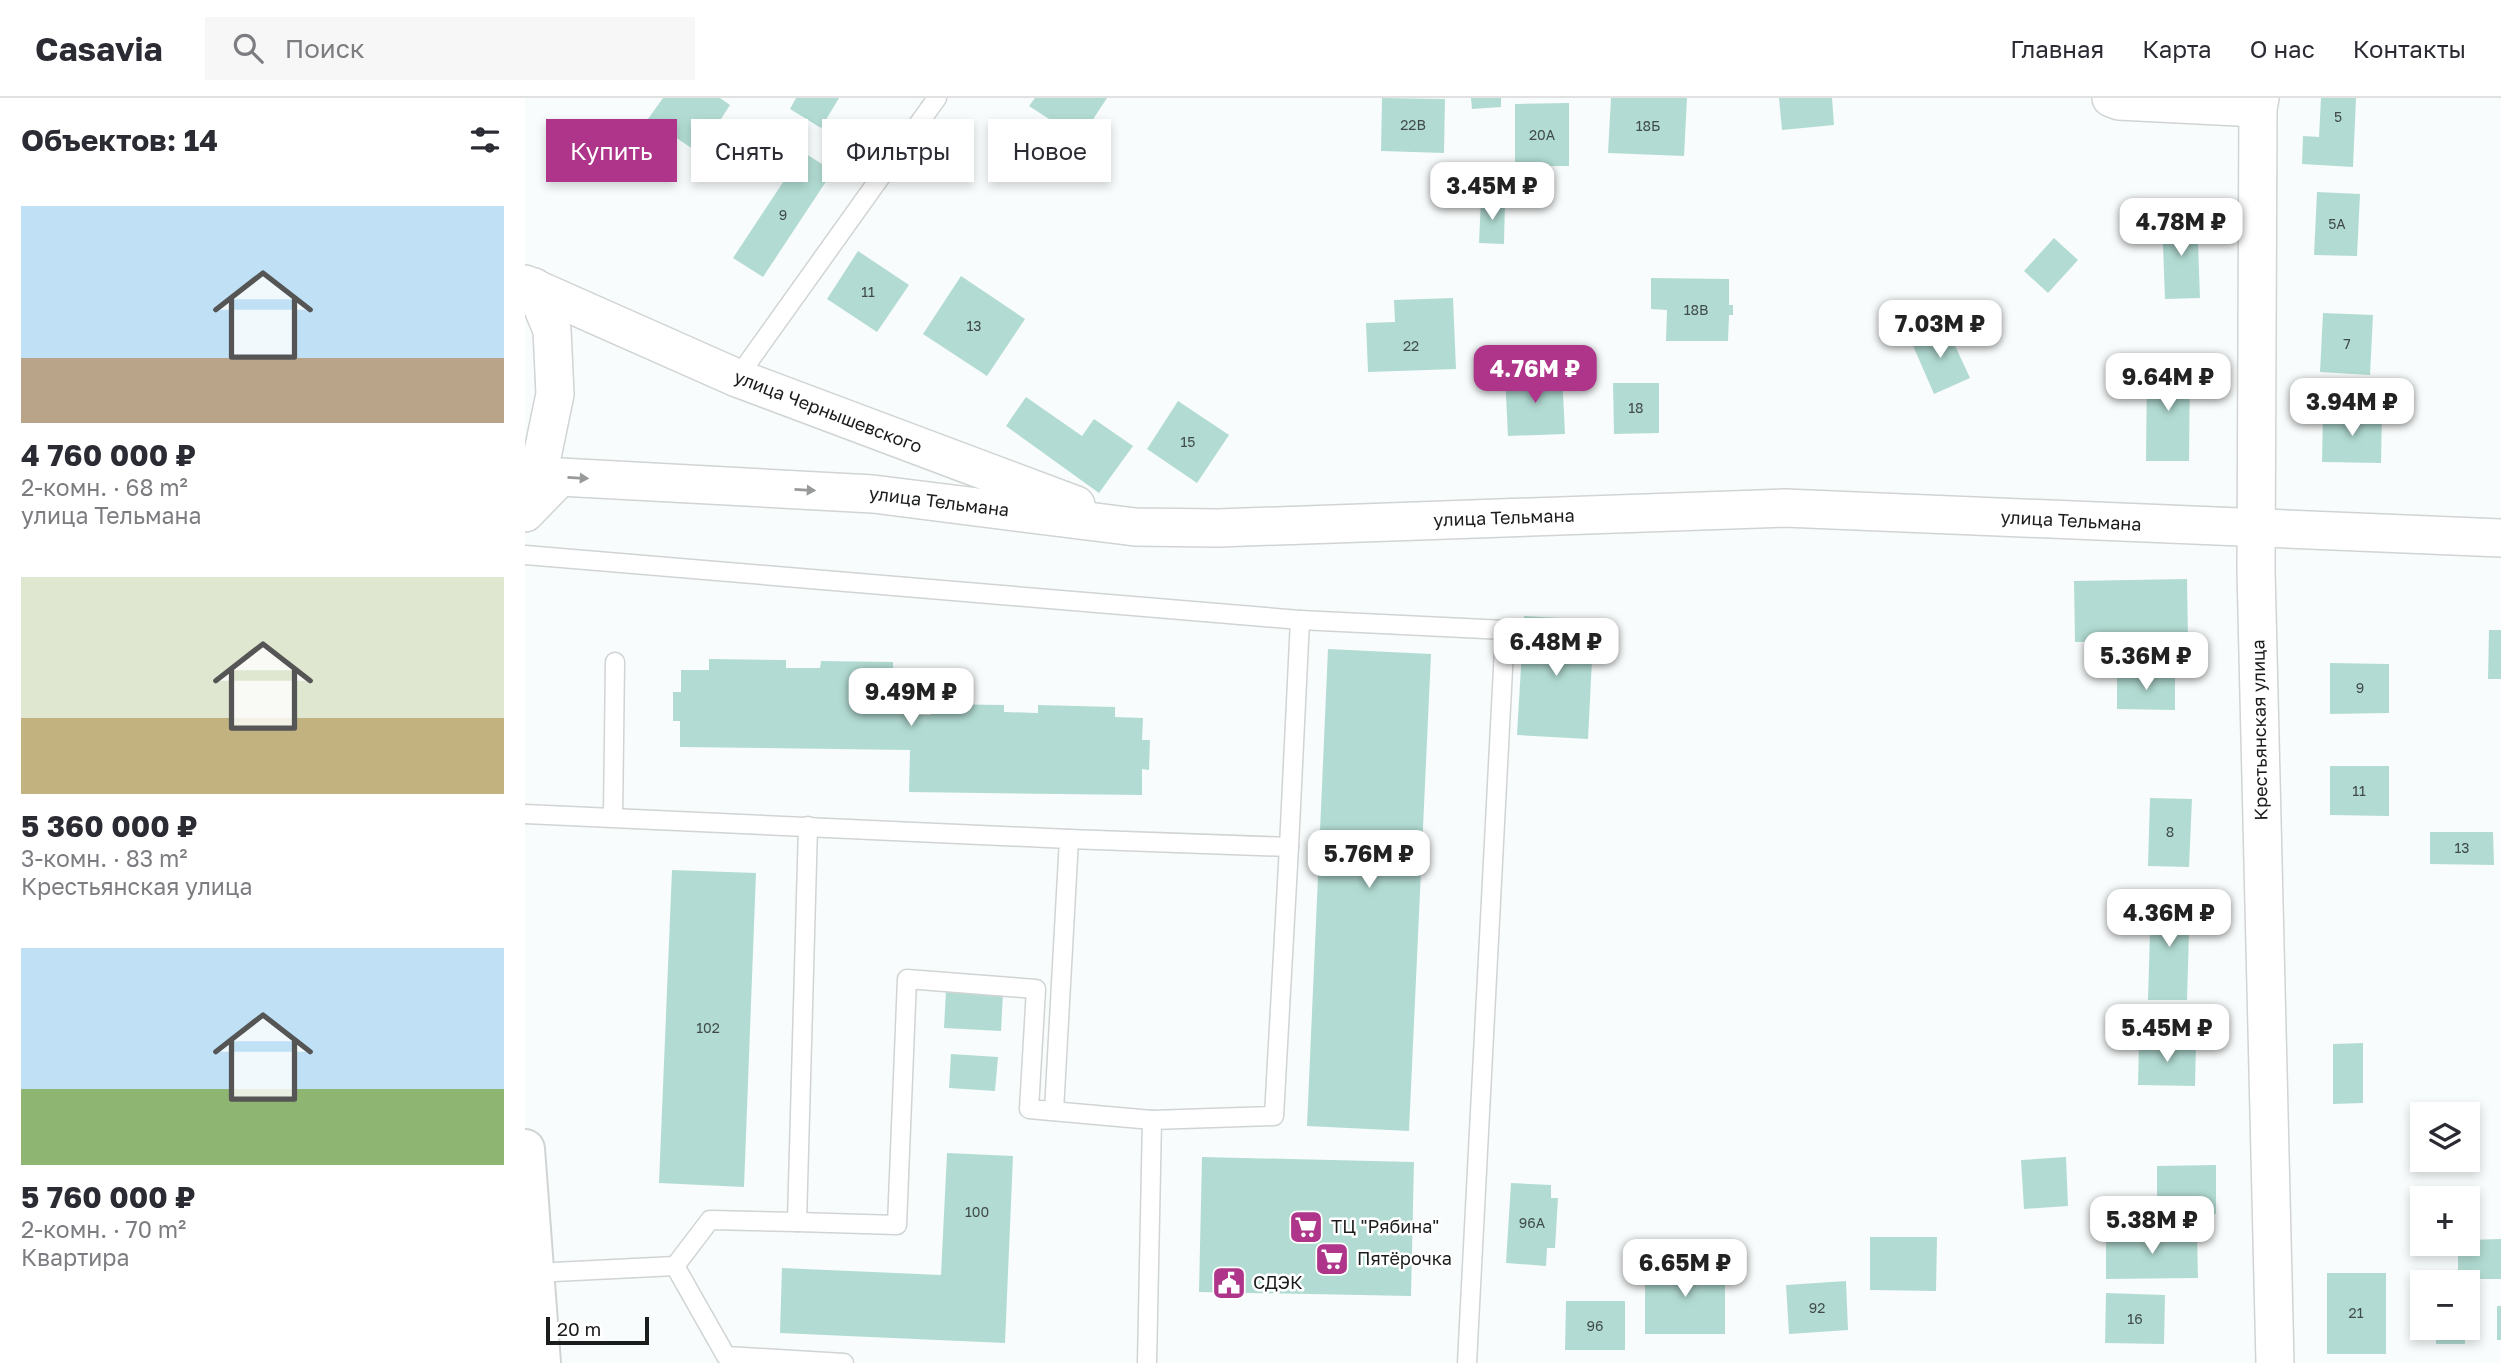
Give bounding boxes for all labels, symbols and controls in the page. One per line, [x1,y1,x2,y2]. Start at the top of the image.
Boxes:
search box [205,17,695,80]
text: Casavia [35,29,163,68]
icon: search [229,29,267,67]
text: Поиск [285,33,365,64]
text: Главная [2010,34,2104,63]
text: Карта [2142,34,2212,63]
text: О нас [2250,34,2315,63]
text: Контакты [2353,34,2466,63]
house number: 5 [2334,108,2342,125]
house number: 22В [1400,116,1426,133]
house number: 18Б [1636,117,1660,134]
chip: Купить [546,119,677,182]
chip: Снять [691,119,808,182]
chip: Фильтры [822,119,974,182]
chip: Новое [988,119,1111,182]
icon: filters [466,121,504,159]
text: Объектов: 14 [21,122,218,158]
house number: 20А [1529,126,1556,143]
pin: 3.45M ₽ [1427,162,1557,222]
text: 3.45M ₽ [1446,171,1538,199]
pin: 4.78M ₽ [2116,198,2246,258]
house number: 9 [779,206,787,223]
text: 4.78M ₽ [2136,207,2226,235]
house number: 5А [2328,215,2346,232]
icon: home [200,252,326,378]
house number: 11 [861,283,875,300]
pin: 7.03M ₽ [1875,300,2005,360]
house number: 18В [1684,301,1708,318]
text: 7.03M ₽ [1895,309,1985,337]
house number: 13 [967,317,981,334]
house number: 7 [2343,335,2351,352]
house number: 22 [1403,337,1419,354]
pin: 4.76M ₽ [1470,345,1600,405]
text: 4.76M ₽ [1490,354,1580,382]
pin: 9.64M ₽ [2103,354,2233,413]
text: 9.64M ₽ [2122,362,2214,390]
street label: улица Чернышевского [731,365,925,457]
pin: 3.94M ₽ [2287,378,2417,438]
text: 3.94M ₽ [2306,387,2398,415]
house number: 18 [1628,399,1644,416]
house number: 15 [1181,433,1195,450]
text: 4 760 000 ₽ [21,437,196,473]
text: 2-комн. · 68 m² [21,473,188,501]
one-way arrow [567,473,589,484]
street label: улица Тельмана [868,481,1011,521]
one-way arrow [794,485,816,496]
text: улица Тельмана [21,501,202,529]
street label: улица Тельмана [1433,504,1575,530]
street label: улица Тельмана [2000,505,2142,535]
pin: 6.48M ₽ [1491,618,1621,678]
icon: home [200,623,326,749]
text: 6.48M ₽ [1510,627,1602,655]
pin: 5.36M ₽ [2081,632,2211,692]
street label: Крестьянская улица [2246,639,2272,821]
text: 5.36M ₽ [2100,641,2192,669]
pin: 9.49M ₽ [846,668,976,728]
text: 9.49M ₽ [865,677,957,705]
house number: 9 [2356,679,2364,696]
house number: 11 [2352,782,2366,799]
text: 5 360 000 ₽ [21,808,197,844]
house number: 8 [2166,823,2174,840]
pin: 5.76M ₽ [1304,830,1434,890]
text: 5.76M ₽ [1324,839,1414,867]
house number: 13 [2455,839,2469,856]
text: 3-комн. · 83 m² [21,844,188,872]
text: Крестьянская улица [21,872,252,900]
pin: 4.36M ₽ [2104,890,2234,949]
text: 4.36M ₽ [2123,898,2215,926]
icon: home [200,994,326,1120]
pin: 5.45M ₽ [2102,1004,2232,1064]
text: 5.45M ₽ [2121,1013,2213,1041]
house number: 102 [696,1019,720,1036]
map controls [2410,1102,2480,1340]
button: layers [2410,1102,2480,1172]
text: 5 760 000 ₽ [21,1179,195,1215]
button: + [2410,1186,2480,1256]
pin: 5.38M ₽ [2087,1196,2217,1256]
house number: 100 [965,1203,989,1220]
text: 5.38M ₽ [2106,1205,2198,1233]
supermarket icon: ТЦ "Рябина" [1287,1208,1325,1246]
house number: 96А [1519,1214,1546,1231]
text: 2-комн. · 70 m² [21,1215,186,1243]
place label: ТЦ "Рябина" [1331,1215,1439,1237]
supermarket icon: Пятёрочка [1313,1240,1351,1278]
pin: 6.65M ₽ [1620,1240,1750,1299]
text: Квартира [21,1243,129,1271]
place label: Пятёрочка [1357,1247,1452,1269]
text: 6.65M ₽ [1639,1248,1731,1276]
public building icon: СДЭК [1210,1264,1248,1302]
button: − [2410,1270,2480,1340]
place label: СДЭК [1253,1271,1303,1293]
house number: 92 [1809,1299,1825,1316]
house number: 21 [2349,1304,2364,1321]
house number: 16 [2127,1310,2143,1327]
scale bar [546,1314,649,1346]
text: 20 m [557,1317,601,1340]
house number: 96 [1587,1317,1603,1334]

